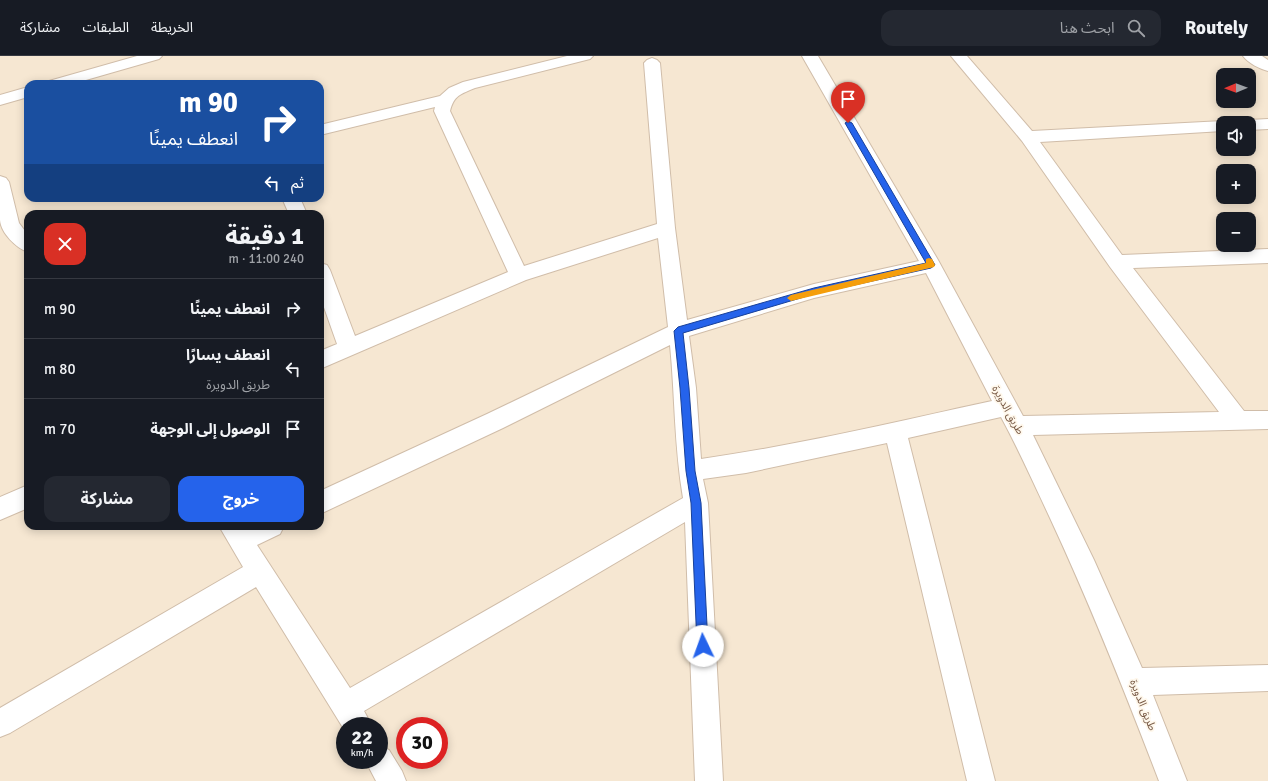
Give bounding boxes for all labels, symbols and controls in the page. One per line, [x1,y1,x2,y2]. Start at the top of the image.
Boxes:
search box [881,10,1161,46]
text: Routely [1185,16,1248,40]
icon: search [1125,17,1147,39]
text: مشاركة [20,19,60,36]
text: الطبقات [82,19,129,36]
text: الخريطة [151,19,193,36]
text: ابحث هنا [1060,19,1115,37]
north arrow [1216,68,1256,108]
map controls [1216,68,1256,252]
pin [831,82,865,123]
text: 90 m [179,86,238,120]
icon: arrive [837,88,859,110]
icon: right [252,96,304,148]
button: sound [1216,116,1256,156]
text: انعطف يمينًا [149,128,238,150]
button: + [1216,164,1256,204]
icon: left [261,172,283,194]
text: ثم [291,174,304,192]
button: − [1216,212,1256,252]
text: 1 دقيقة [225,221,304,251]
button: close [44,223,86,265]
text: 240 m · 11:00 [228,251,304,267]
icon: right [282,298,304,320]
text: 90 m [44,300,75,318]
text: انعطف يمينًا [190,300,270,318]
text: انعطف يسارًا [186,346,270,364]
icon: left [282,358,304,380]
text: 80 m [44,360,75,378]
text: طريق الدويرة [206,377,270,393]
street label: طريق الدويرة [989,383,1027,437]
icon: arrive [282,418,304,440]
text: 70 m [44,420,75,438]
text: الوصول إلى الوجهة [150,420,270,438]
button: مشاركة [44,476,170,522]
button: خروج [178,476,304,522]
position arrow [682,625,724,667]
street label: طريق الدويرة [1127,678,1159,732]
speed limit sign: 30 [396,717,448,769]
text: 22 [351,725,373,750]
text: km/h [351,747,373,759]

